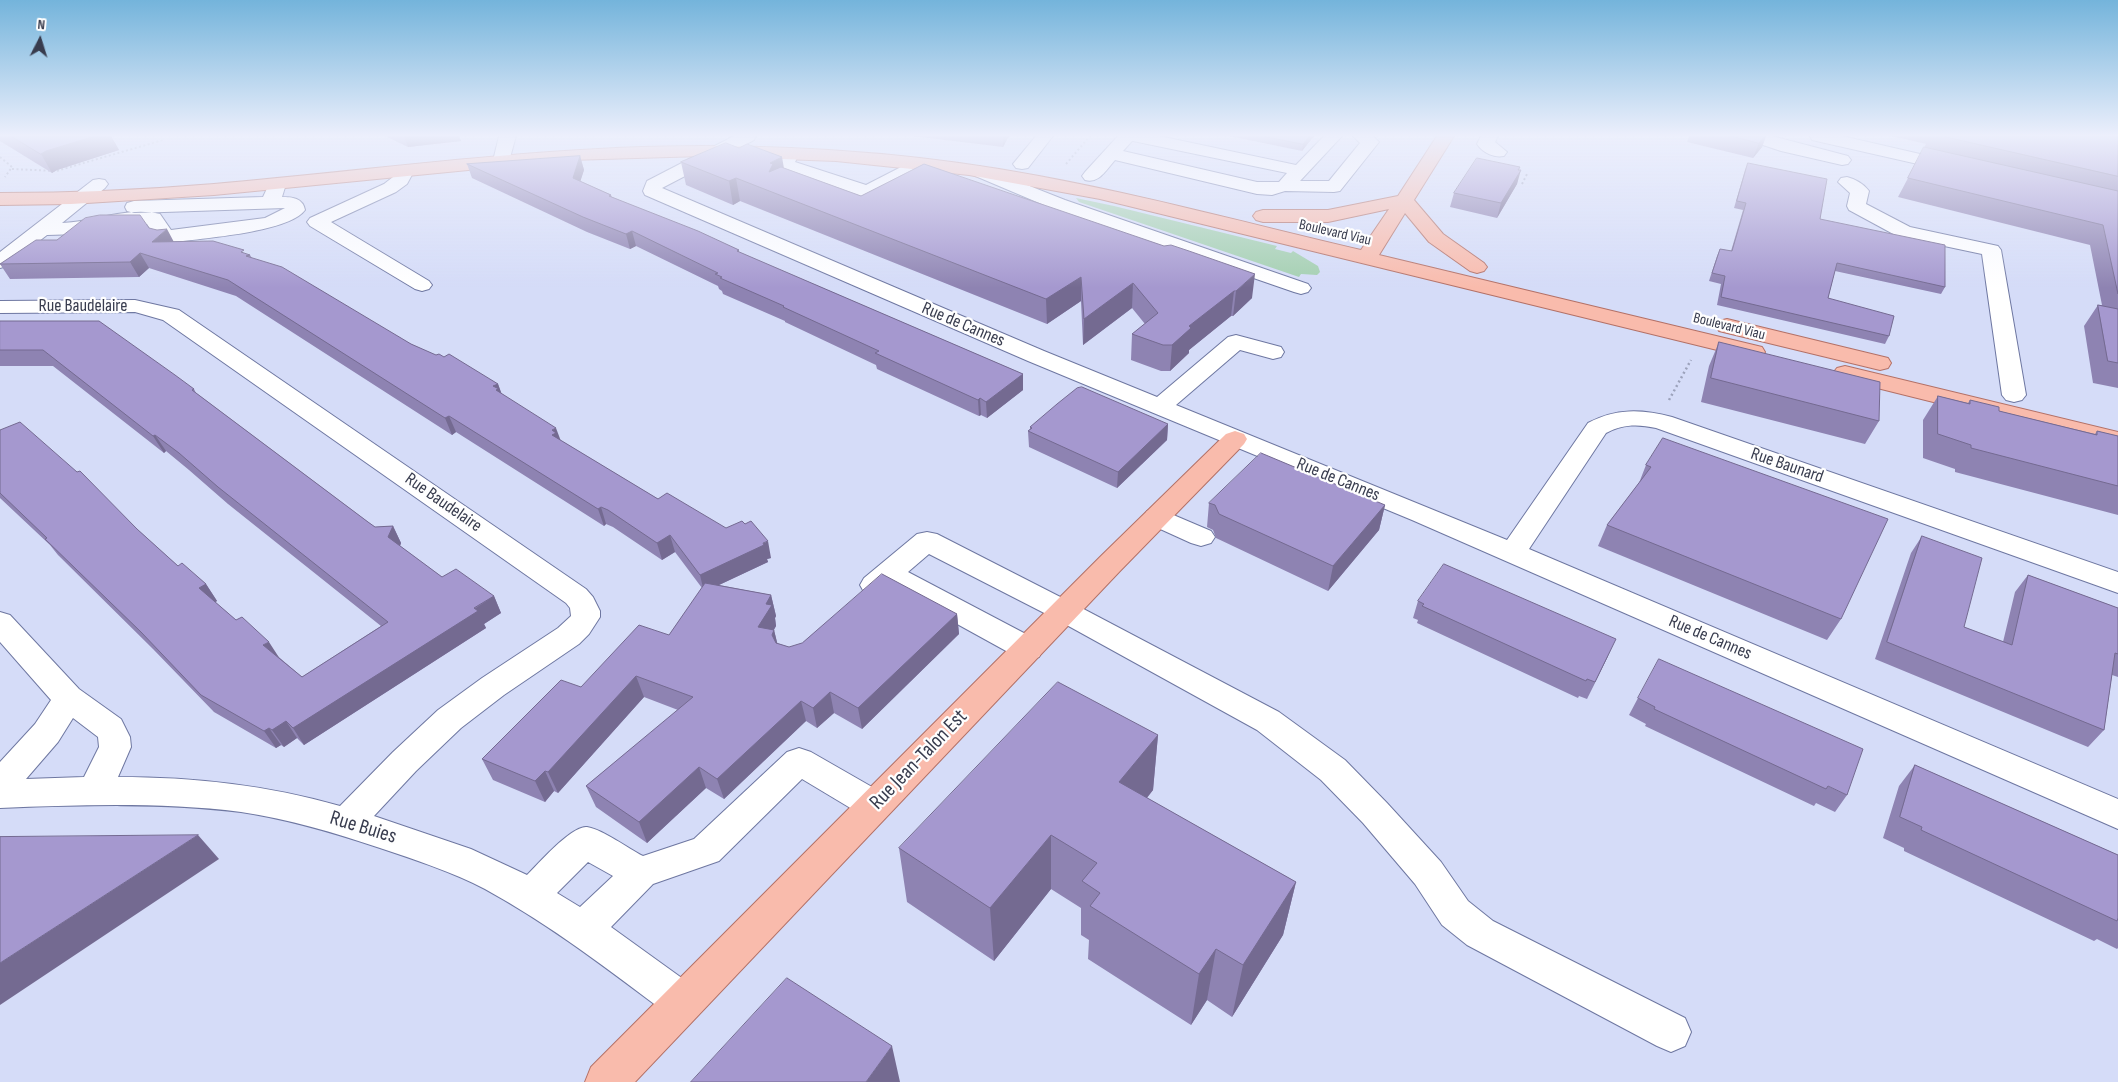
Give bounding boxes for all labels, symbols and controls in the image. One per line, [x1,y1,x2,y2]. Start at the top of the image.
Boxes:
north arrow [15,15,65,65]
text: N [37,16,46,33]
street label: Boulevard Viau [1297,216,1373,250]
street label: Rue Baudelaire [39,295,127,317]
street label: Rue de Cannes [918,298,1008,352]
street label: Boulevard Viau [1691,309,1767,345]
street label: Rue Baunard [1748,444,1826,488]
street label: Rue de Cannes [1293,454,1383,506]
street label: Rue Baudelaire [400,469,486,537]
street label: Rue de Cannes [1665,611,1755,665]
street label: Rue Jean-Talon Est [865,705,973,815]
street label: Rue Buies [327,806,399,850]

